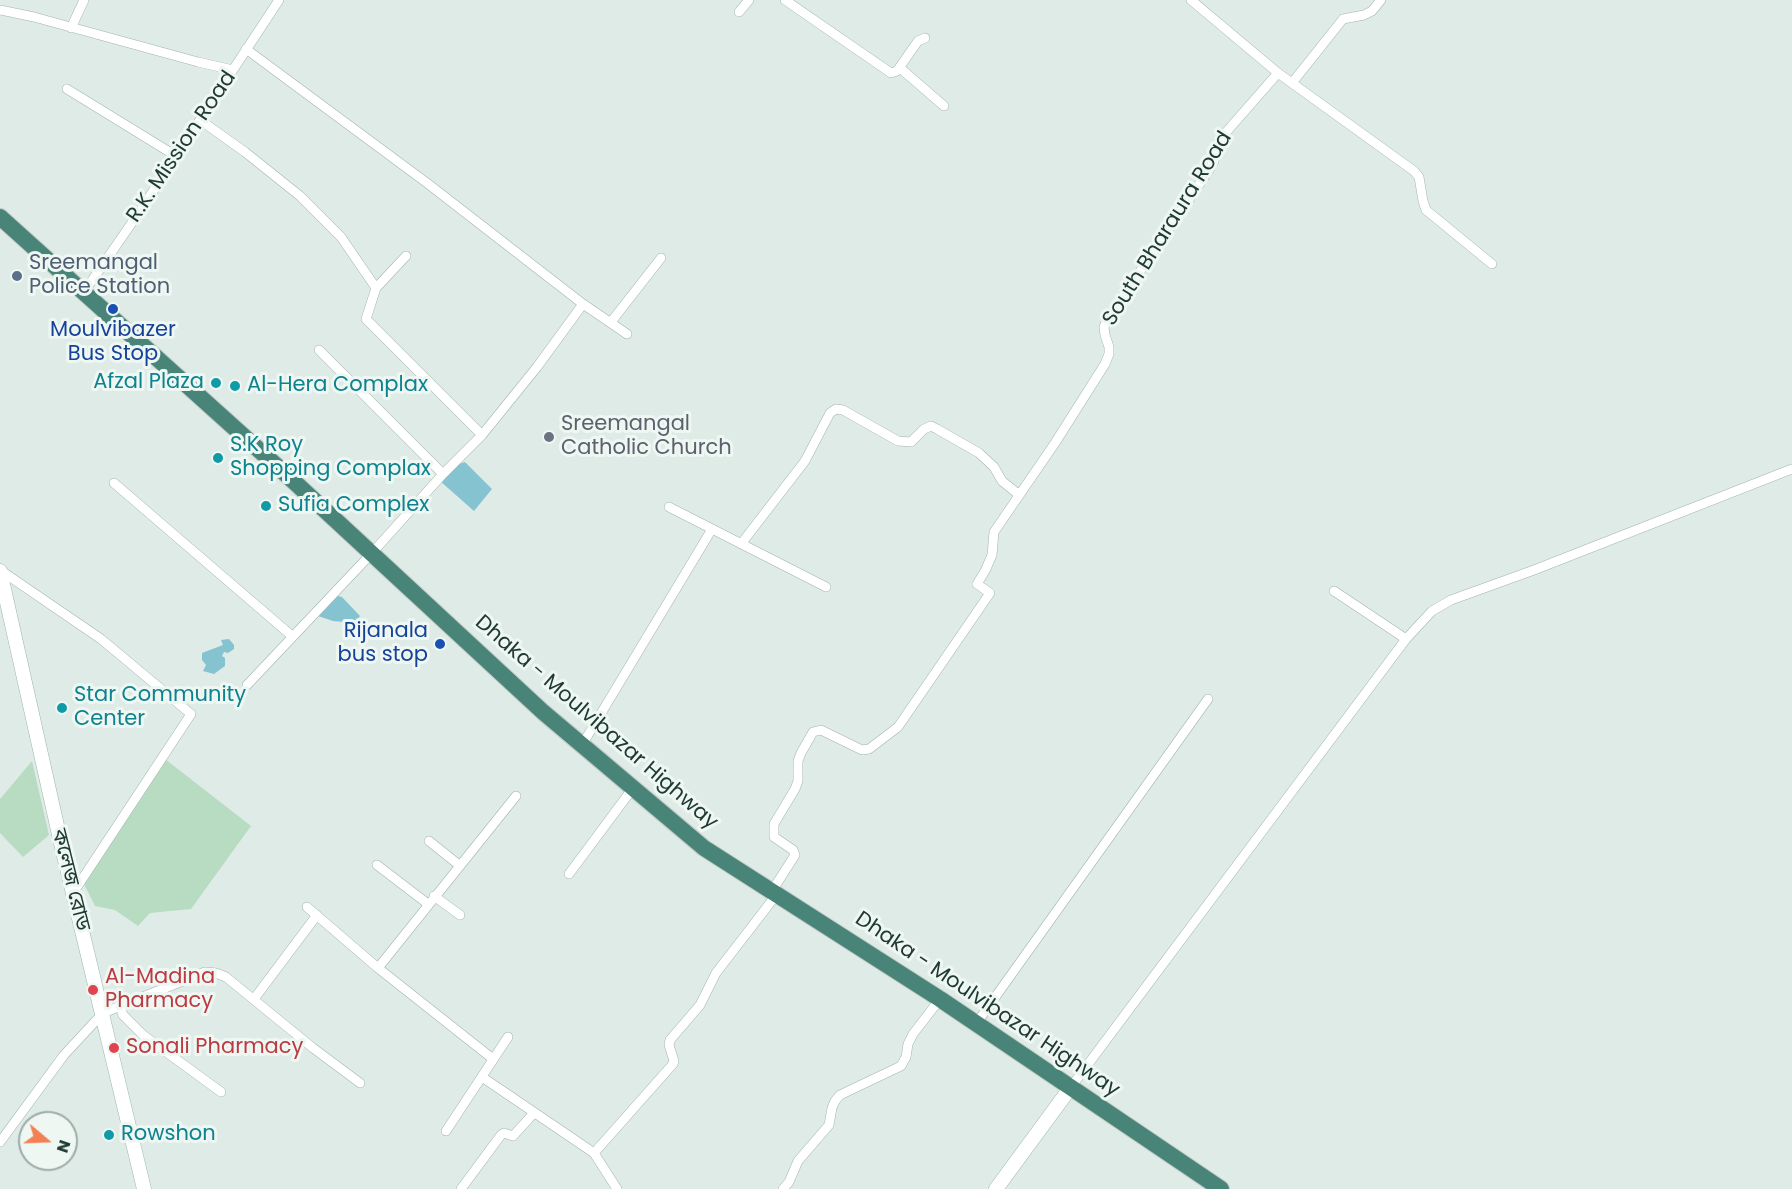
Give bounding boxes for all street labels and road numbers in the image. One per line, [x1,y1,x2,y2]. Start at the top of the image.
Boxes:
street label: R.K. Mission Road [122,67,242,227]
street label: South Bharaura Road [1098,127,1238,331]
street label: Dhaka - Moulvibazar Highway [469,611,723,835]
street label: কলেজ রোড [45,826,95,934]
street label: Dhaka - Moulvibazar Highway [850,907,1124,1103]

